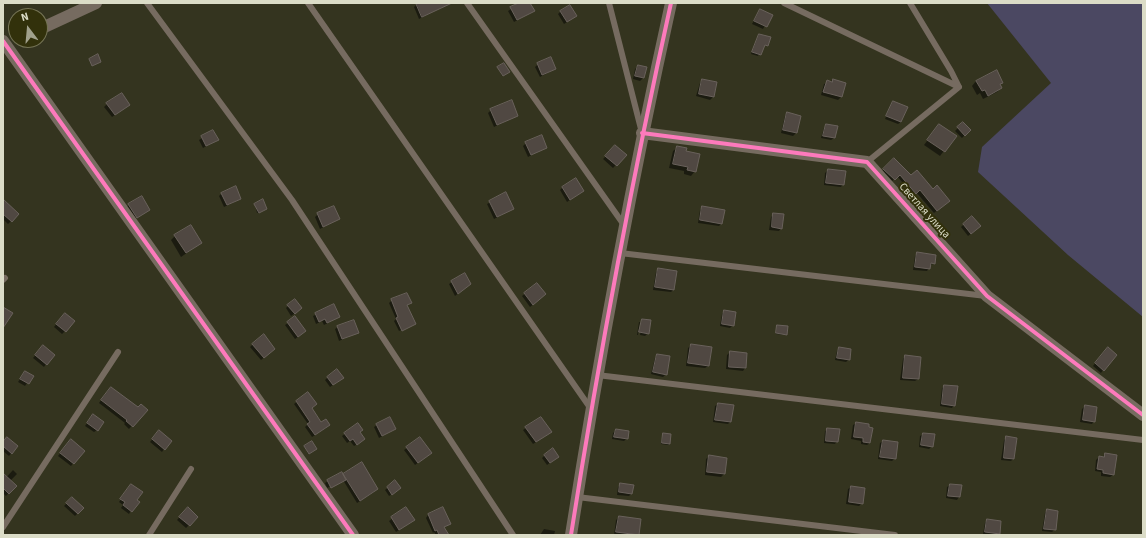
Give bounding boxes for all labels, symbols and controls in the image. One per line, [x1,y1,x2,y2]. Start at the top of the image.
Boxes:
north arrow [8,8,48,48]
text: N [19,9,30,25]
street label: Светлая улица [896,181,952,241]

